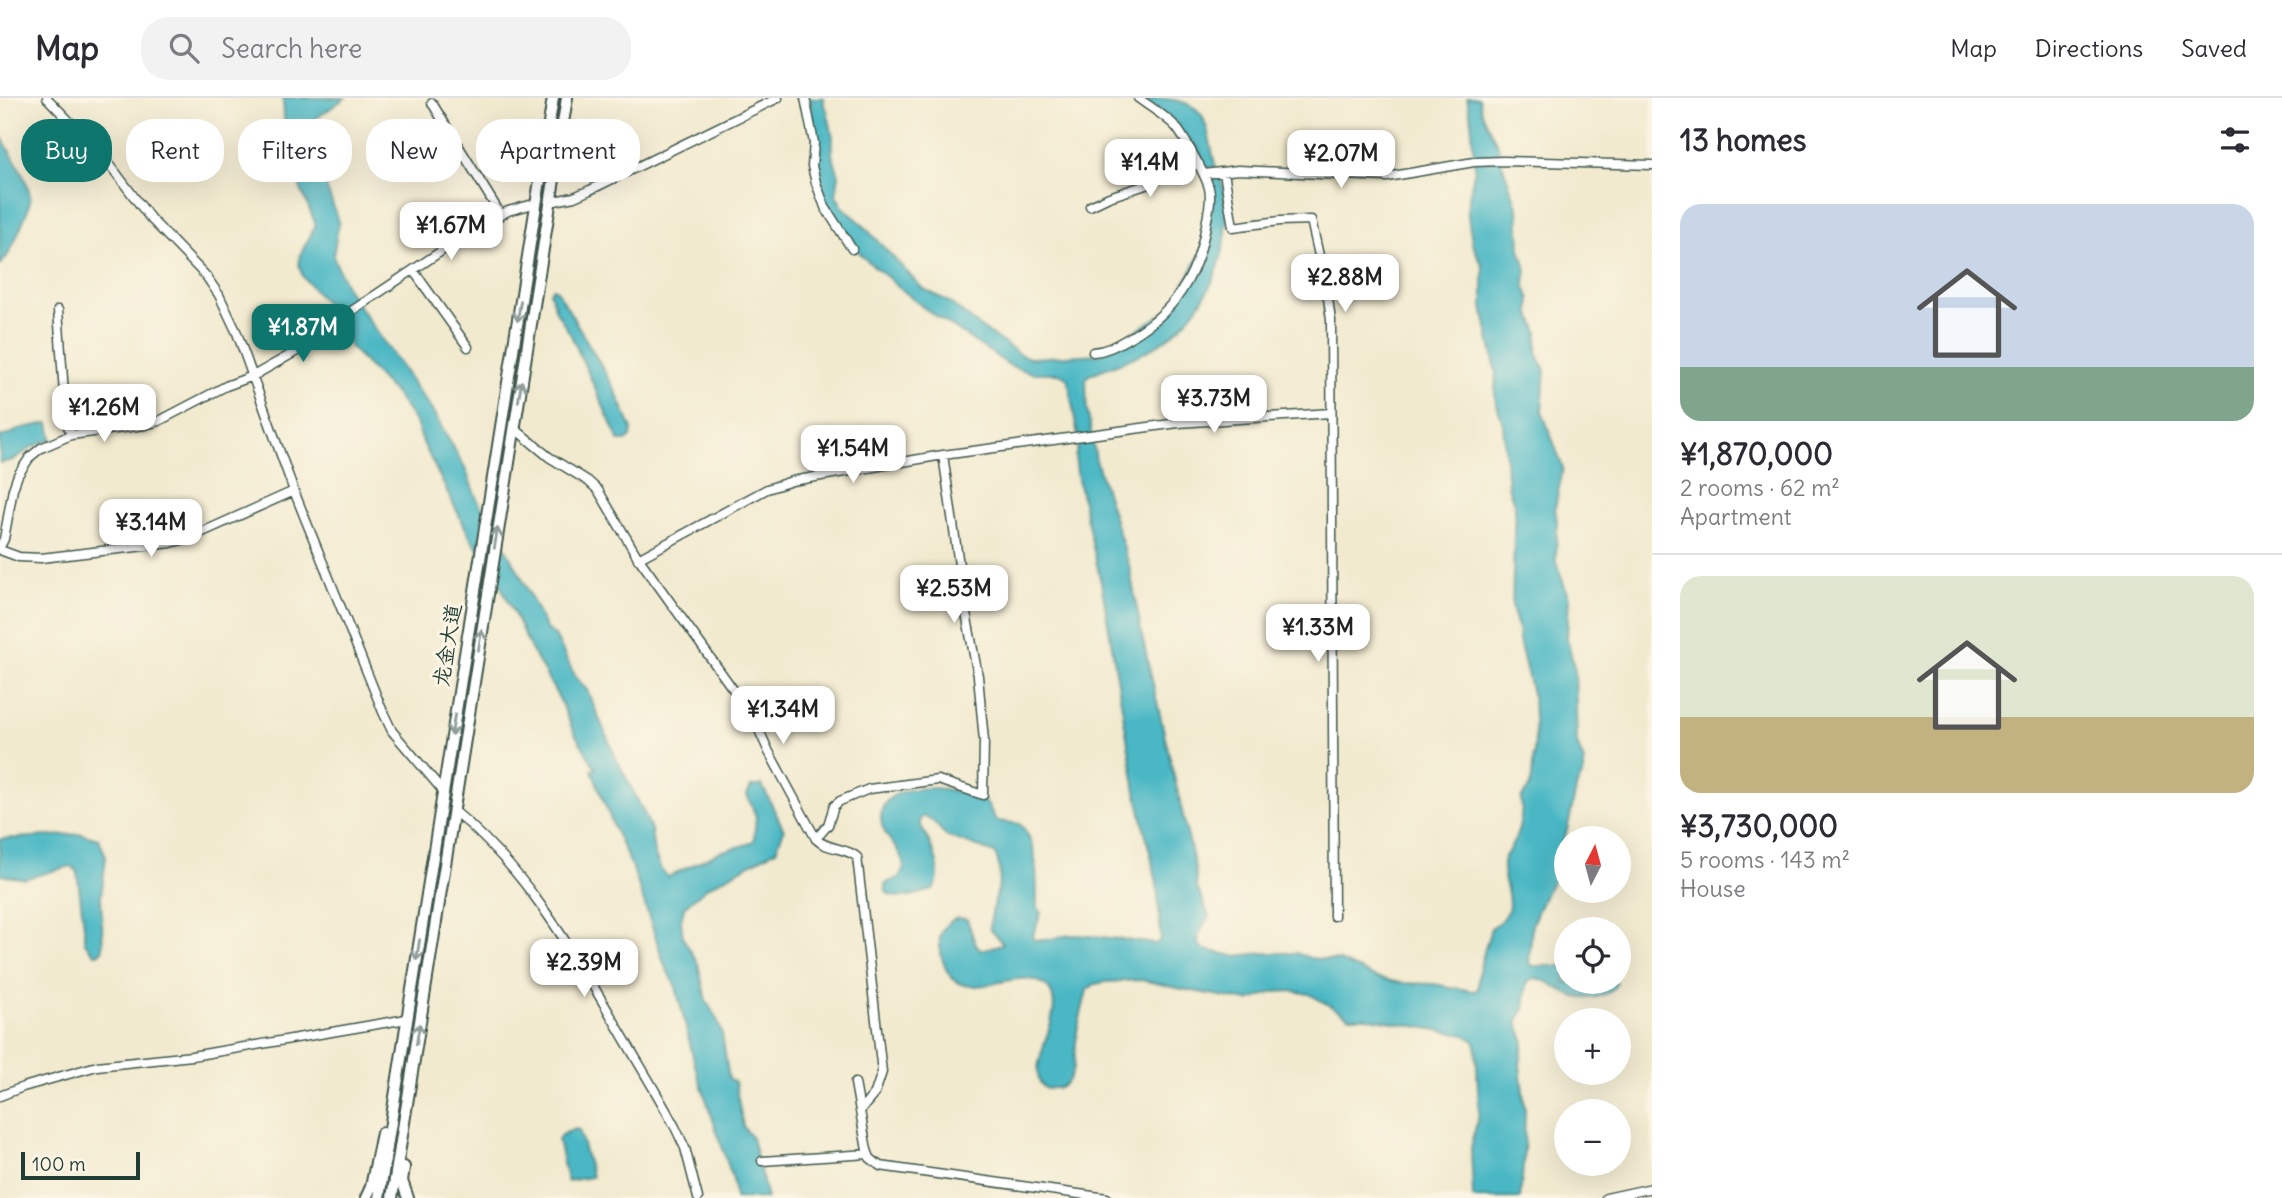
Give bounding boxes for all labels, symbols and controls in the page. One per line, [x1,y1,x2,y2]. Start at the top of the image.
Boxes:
search box [141,17,631,80]
text: Map [35,27,99,69]
icon: search [165,29,203,67]
text: Search here [221,32,362,65]
text: Map [1950,33,1997,63]
text: Directions [2035,33,2143,63]
text: Saved [2181,33,2247,63]
chip: Buy [21,119,112,182]
chip: Rent [126,119,224,182]
chip: Filters [238,119,352,182]
chip: New [366,119,462,182]
chip: Apartment [476,119,640,182]
text: 13 homes [1680,121,1806,159]
icon: filters [2216,121,2254,159]
pin: ¥2.07M [1284,130,1398,190]
text: ¥2.07M [1303,138,1379,167]
pin: ¥1.4M [1101,140,1199,199]
text: ¥1.4M [1121,147,1179,176]
pin: ¥1.67M [394,202,508,262]
text: ¥1.67M [416,210,486,239]
icon: home [1904,250,2030,376]
pin: ¥2.88M [1288,254,1402,314]
text: ¥2.88M [1307,262,1383,291]
one-way arrow [512,299,525,321]
pin: ¥1.87M [246,304,360,364]
text: ¥1.87M [268,312,338,341]
pin: ¥3.73M [1157,376,1271,435]
one-way arrow [514,380,527,403]
text: ¥3.73M [1177,383,1251,412]
pin: ¥1.26M [47,384,161,444]
text: ¥1.26M [68,392,140,421]
pin: ¥1.54M [796,426,910,485]
text: ¥1.54M [817,433,889,462]
text: ¥1,870,000 [1680,435,1833,473]
text: 2 rooms · 62 m² [1680,473,1840,502]
pin: ¥3.14M [94,500,208,559]
text: Apartment [1680,502,1792,531]
text: ¥3.14M [115,507,187,536]
one-way arrow [490,527,503,550]
pin: ¥2.53M [897,566,1011,625]
text: ¥2.53M [916,573,992,602]
street label: 龙金大道 [427,601,467,689]
pin: ¥1.33M [1261,604,1375,664]
text: ¥1.33M [1282,612,1354,641]
icon: home [1904,622,2030,748]
one-way arrow [474,629,487,652]
pin: ¥1.34M [726,686,840,746]
text: ¥1.34M [747,694,819,723]
one-way arrow [447,713,460,736]
text: ¥3,730,000 [1680,807,1838,845]
north arrow [1554,826,1631,903]
map controls [1554,826,1631,1176]
text: 5 rooms · 143 m² [1680,845,1850,874]
text: House [1680,874,1746,903]
button: locate [1554,917,1631,994]
one-way arrow [411,938,424,960]
pin: ¥2.39M [527,940,641,999]
text: ¥2.39M [546,947,622,976]
button: + [1554,1008,1631,1085]
one-way arrow [412,1023,425,1046]
button: − [1554,1099,1631,1176]
scale bar [21,1149,140,1181]
text: 100 m [32,1152,86,1176]

